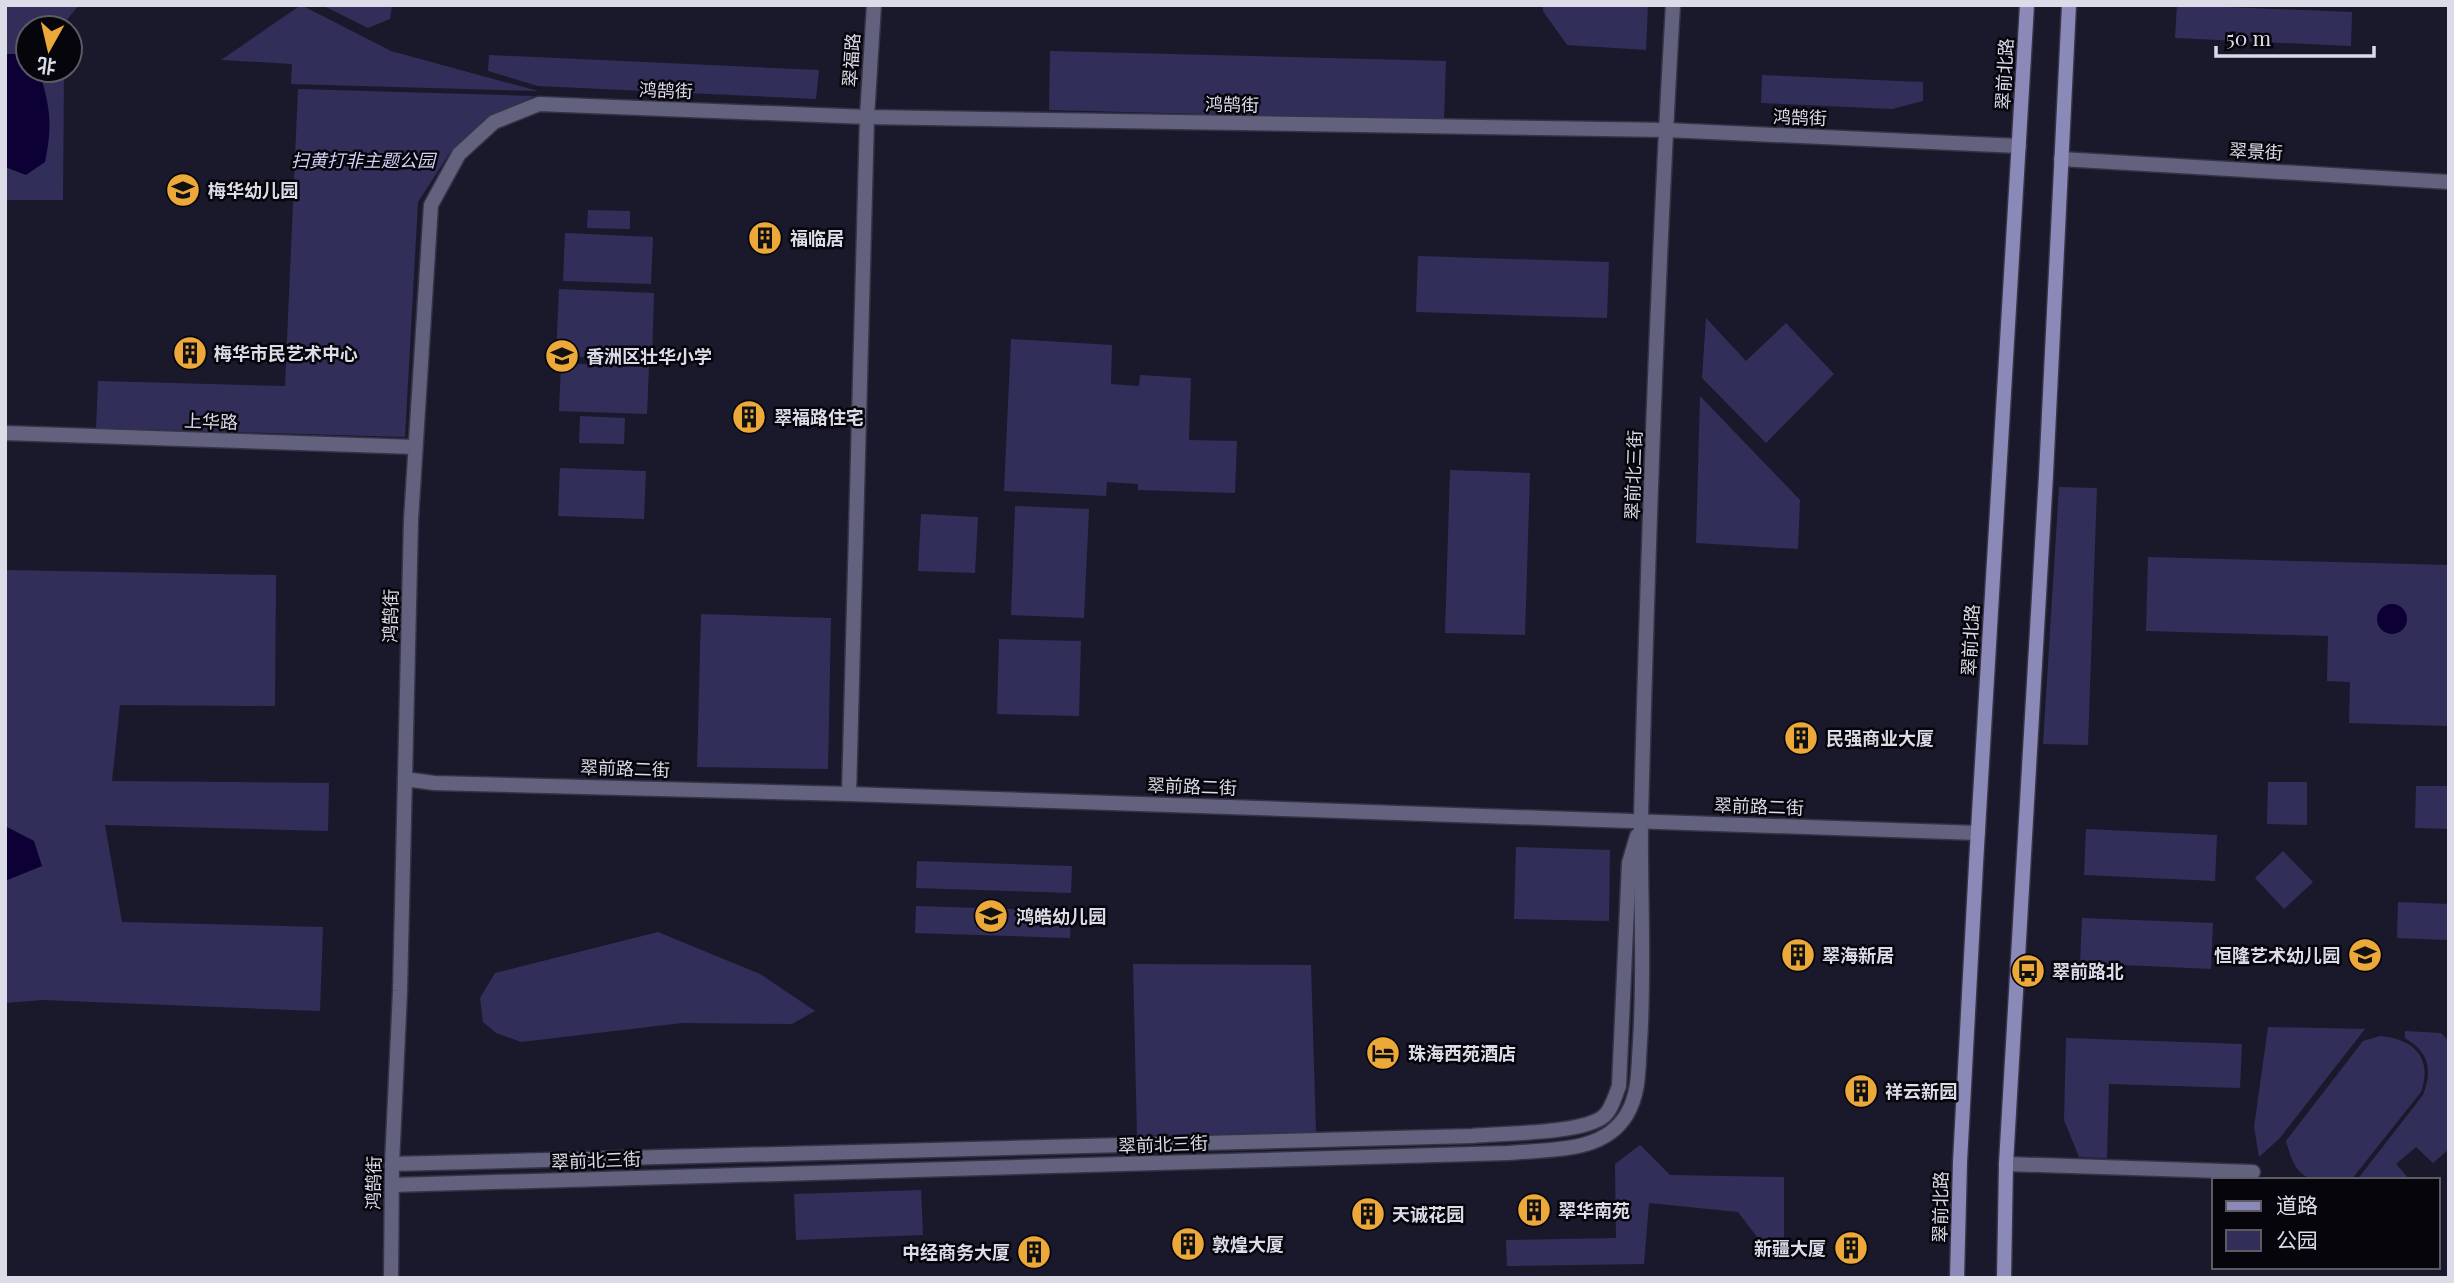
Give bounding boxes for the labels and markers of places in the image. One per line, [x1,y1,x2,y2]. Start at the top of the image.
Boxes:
school or university icon: 梅华幼儿园 [164,171,202,209]
place label: 梅华幼儿园 [208,178,298,202]
building icon: 福临居 [746,219,784,257]
place label: 福临居 [790,226,844,250]
building icon: 梅华市民艺术中心 [171,334,209,372]
school or university icon: 香洲区壮华小学 [543,337,581,375]
place label: 梅华市民艺术中心 [214,341,358,365]
place label: 香洲区壮华小学 [586,344,712,368]
building icon: 翠福路住宅 [730,398,768,436]
place label: 翠福路住宅 [774,405,864,429]
building icon: 民强商业大厦 [1782,719,1820,757]
place label: 民强商业大厦 [1826,726,1934,750]
school or university icon: 鸿皓幼儿园 [972,897,1010,935]
place label: 鸿皓幼儿园 [1016,904,1106,928]
building icon: 翠海新居 [1779,936,1817,974]
school or university icon: 恒隆艺术幼儿园 [2346,936,2384,974]
place label: 翠海新居 [1822,943,1894,967]
place label: 恒隆艺术幼儿园 [2214,943,2340,967]
bus stop icon: 翠前路北 [2009,952,2047,990]
place label: 翠前路北 [2052,959,2124,983]
hotel icon: 珠海西苑酒店 [1364,1034,1402,1072]
place label: 珠海西苑酒店 [1408,1041,1516,1065]
building icon: 祥云新园 [1842,1072,1880,1110]
place label: 祥云新园 [1885,1079,1957,1103]
building icon: 翠华南苑 [1515,1191,1553,1229]
building icon: 天诚花园 [1349,1195,1387,1233]
place label: 翠华南苑 [1558,1198,1630,1222]
place label: 天诚花园 [1392,1202,1464,1226]
building icon: 敦煌大厦 [1169,1225,1207,1263]
building icon: 新疆大厦 [1832,1229,1870,1267]
place label: 敦煌大厦 [1212,1232,1284,1256]
building icon: 中经商务大厦 [1015,1233,1053,1271]
place label: 新疆大厦 [1754,1236,1826,1260]
place label: 中经商务大厦 [902,1240,1010,1264]

